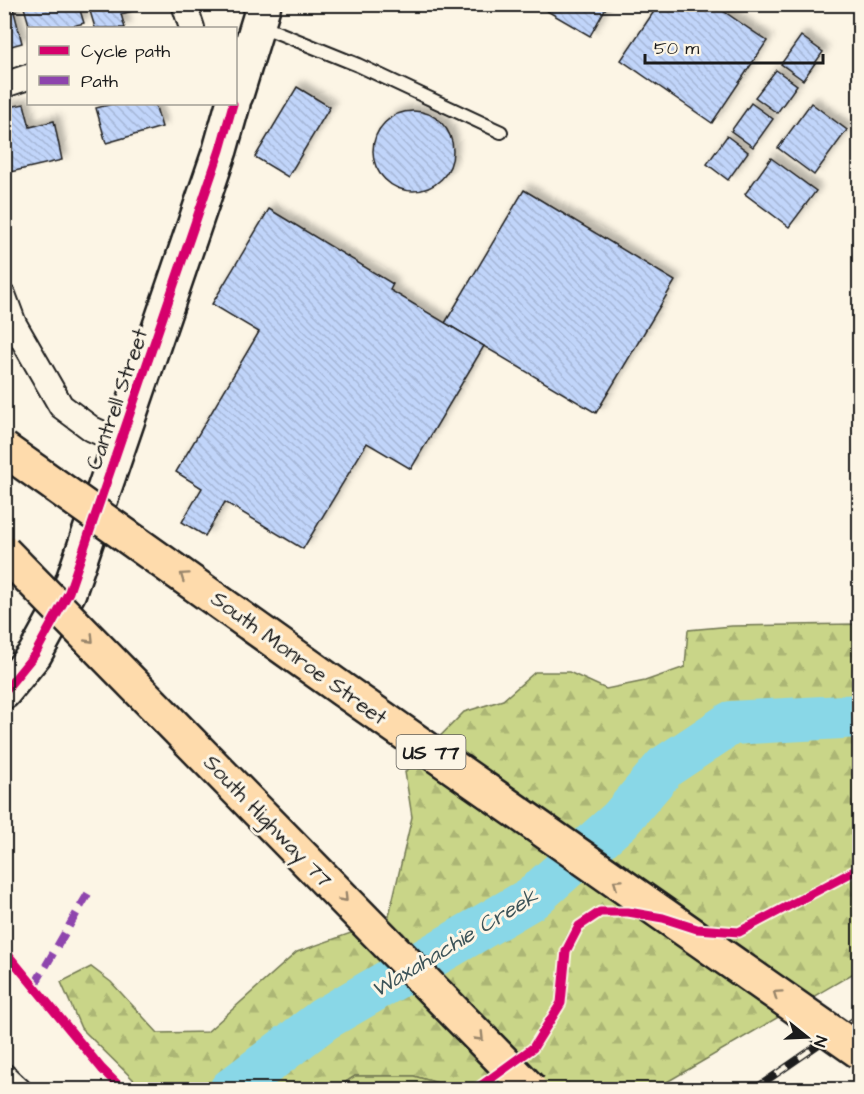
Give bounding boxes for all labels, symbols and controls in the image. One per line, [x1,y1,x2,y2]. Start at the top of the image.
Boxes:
legend [27,27,237,105]
scale bar [645,27,824,65]
text: 50 m [654,36,699,61]
text: Cycle path [81,39,170,65]
text: Path [81,69,118,94]
street label: Cantrell Street [80,324,155,474]
one-way arrow [180,572,191,583]
street label: South Monroe Street [205,585,393,732]
one-way arrow [82,632,93,643]
road number: US 77 [396,735,466,769]
street label: South Highway 77 [195,749,338,895]
one-way arrow [613,879,624,890]
water label: Waxahachie Creek [366,881,544,1005]
one-way arrow [336,891,347,902]
one-way arrow [773,990,784,1001]
north arrow [777,1007,837,1067]
one-way arrow [473,1030,484,1041]
text: N [808,1033,832,1049]

